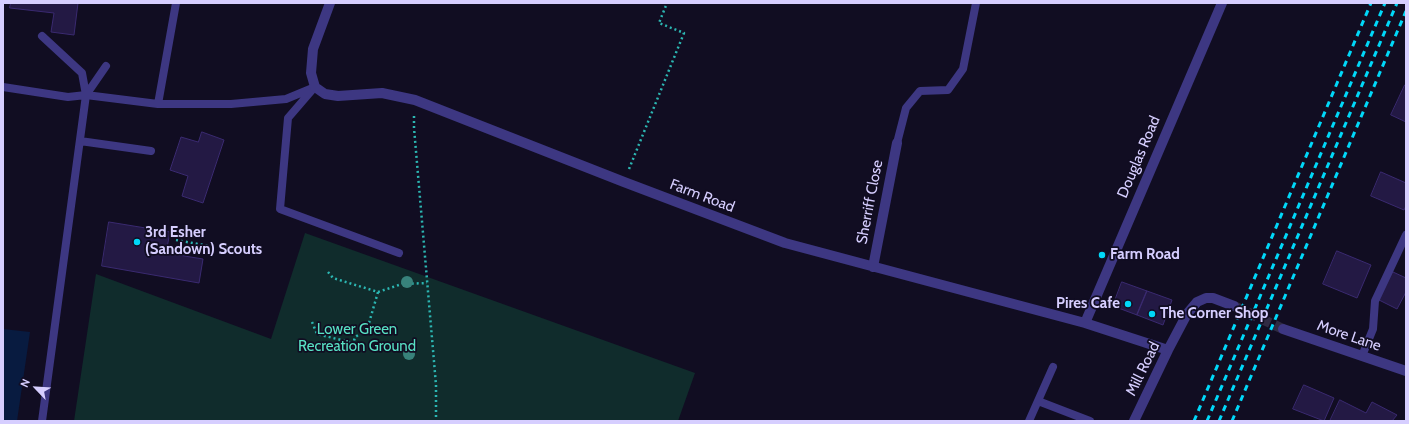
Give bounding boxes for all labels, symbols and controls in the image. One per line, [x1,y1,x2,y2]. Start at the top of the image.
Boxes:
street label: Douglas Road [1114,113,1164,201]
street label: Sherriff Close [853,158,887,246]
street label: Farm Road [667,175,737,217]
place label: 3rd Esher (Sandown) Scouts [145,224,262,259]
marker: 3rd Esher (Sandown) Scouts [132,237,142,247]
place label: Farm Road [1110,246,1180,264]
marker: Farm Road [1097,250,1107,260]
place label: Pires Cafe [1056,295,1120,313]
marker: Pires Cafe [1123,299,1133,309]
place label: The Corner Shop [1160,305,1268,323]
marker: The Corner Shop [1147,309,1157,319]
street label: More Lane [1315,317,1383,355]
park label: Lower Green Recreation Ground [298,321,416,356]
street label: Mill Road [1122,339,1164,399]
north arrow [16,368,56,408]
text: N [17,376,33,389]

